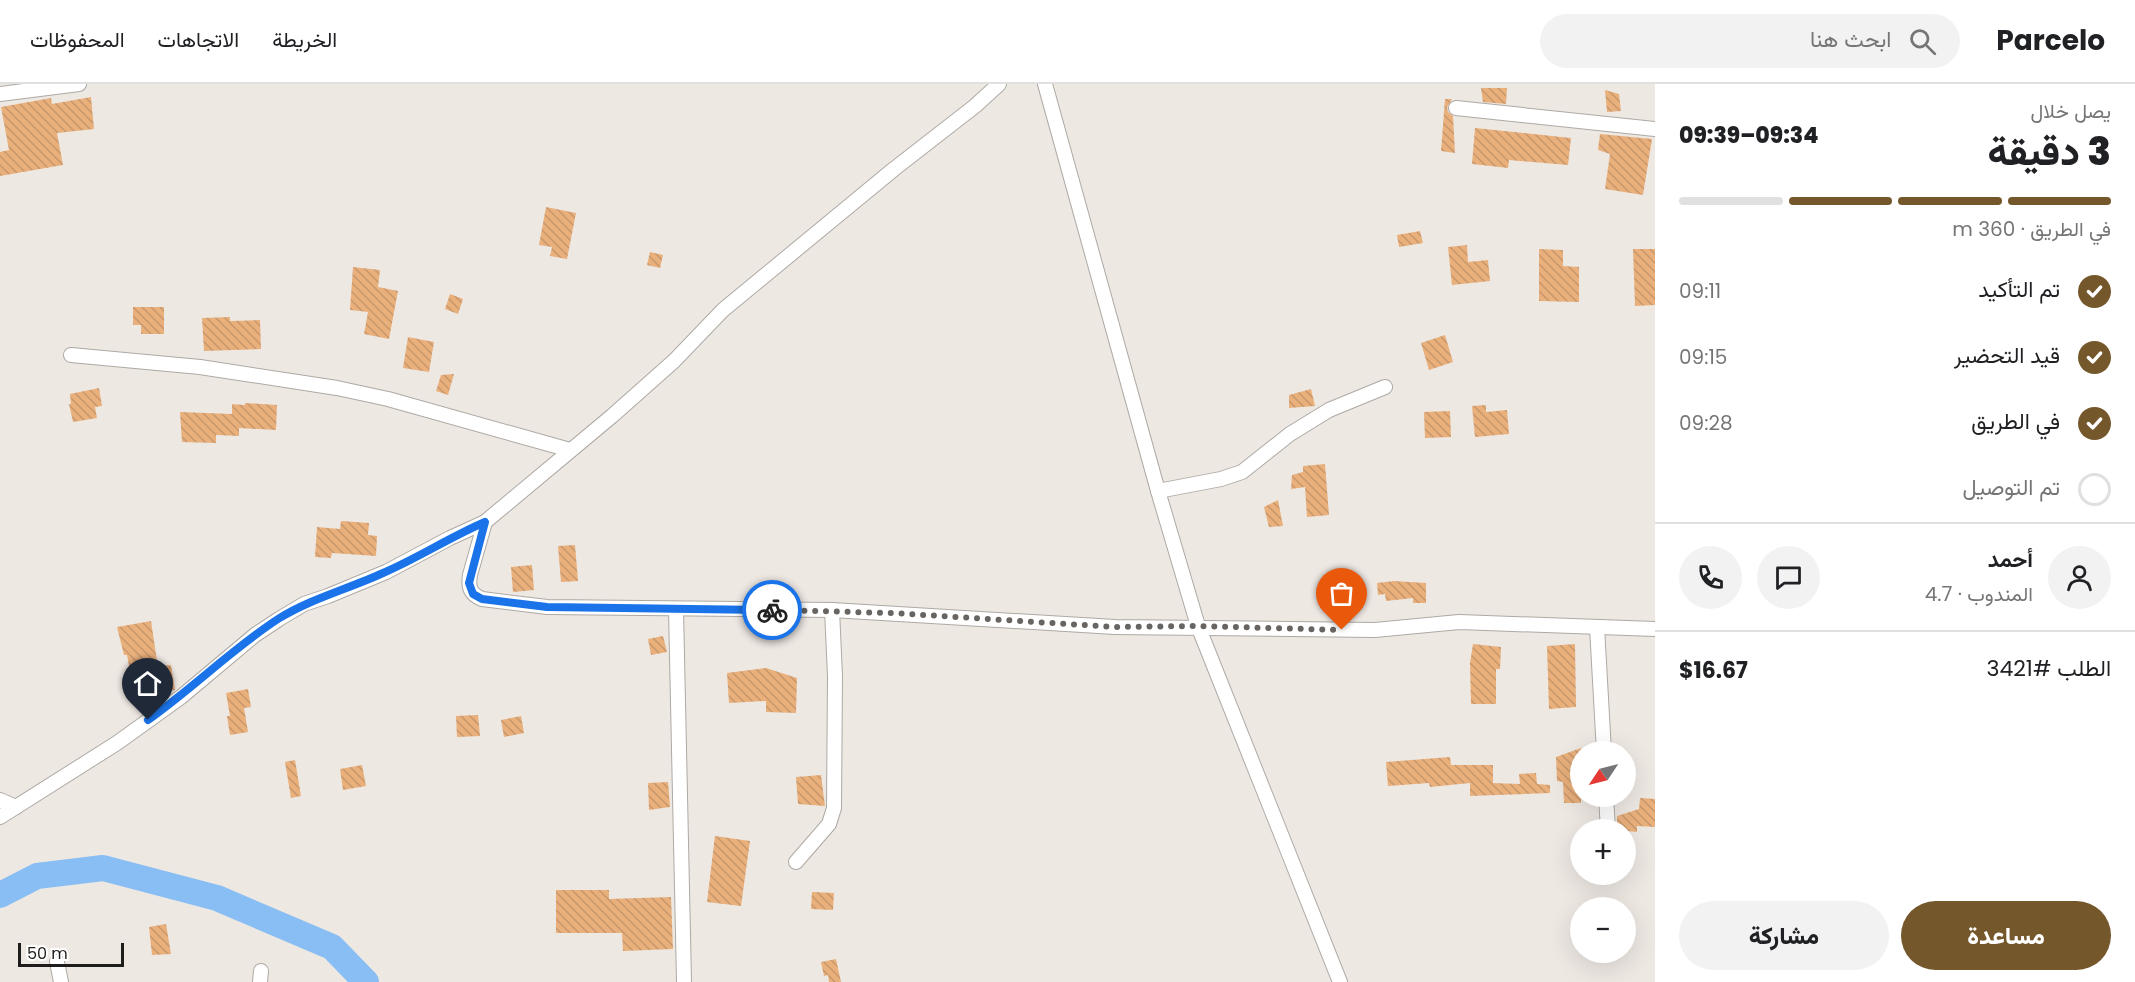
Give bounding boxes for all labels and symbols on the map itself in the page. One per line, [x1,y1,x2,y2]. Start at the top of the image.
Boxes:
pin [1316,568,1367,630]
courier [742,580,802,640]
pin [122,658,173,720]
north arrow [1570,741,1636,807]
scale bar [18,940,124,968]

